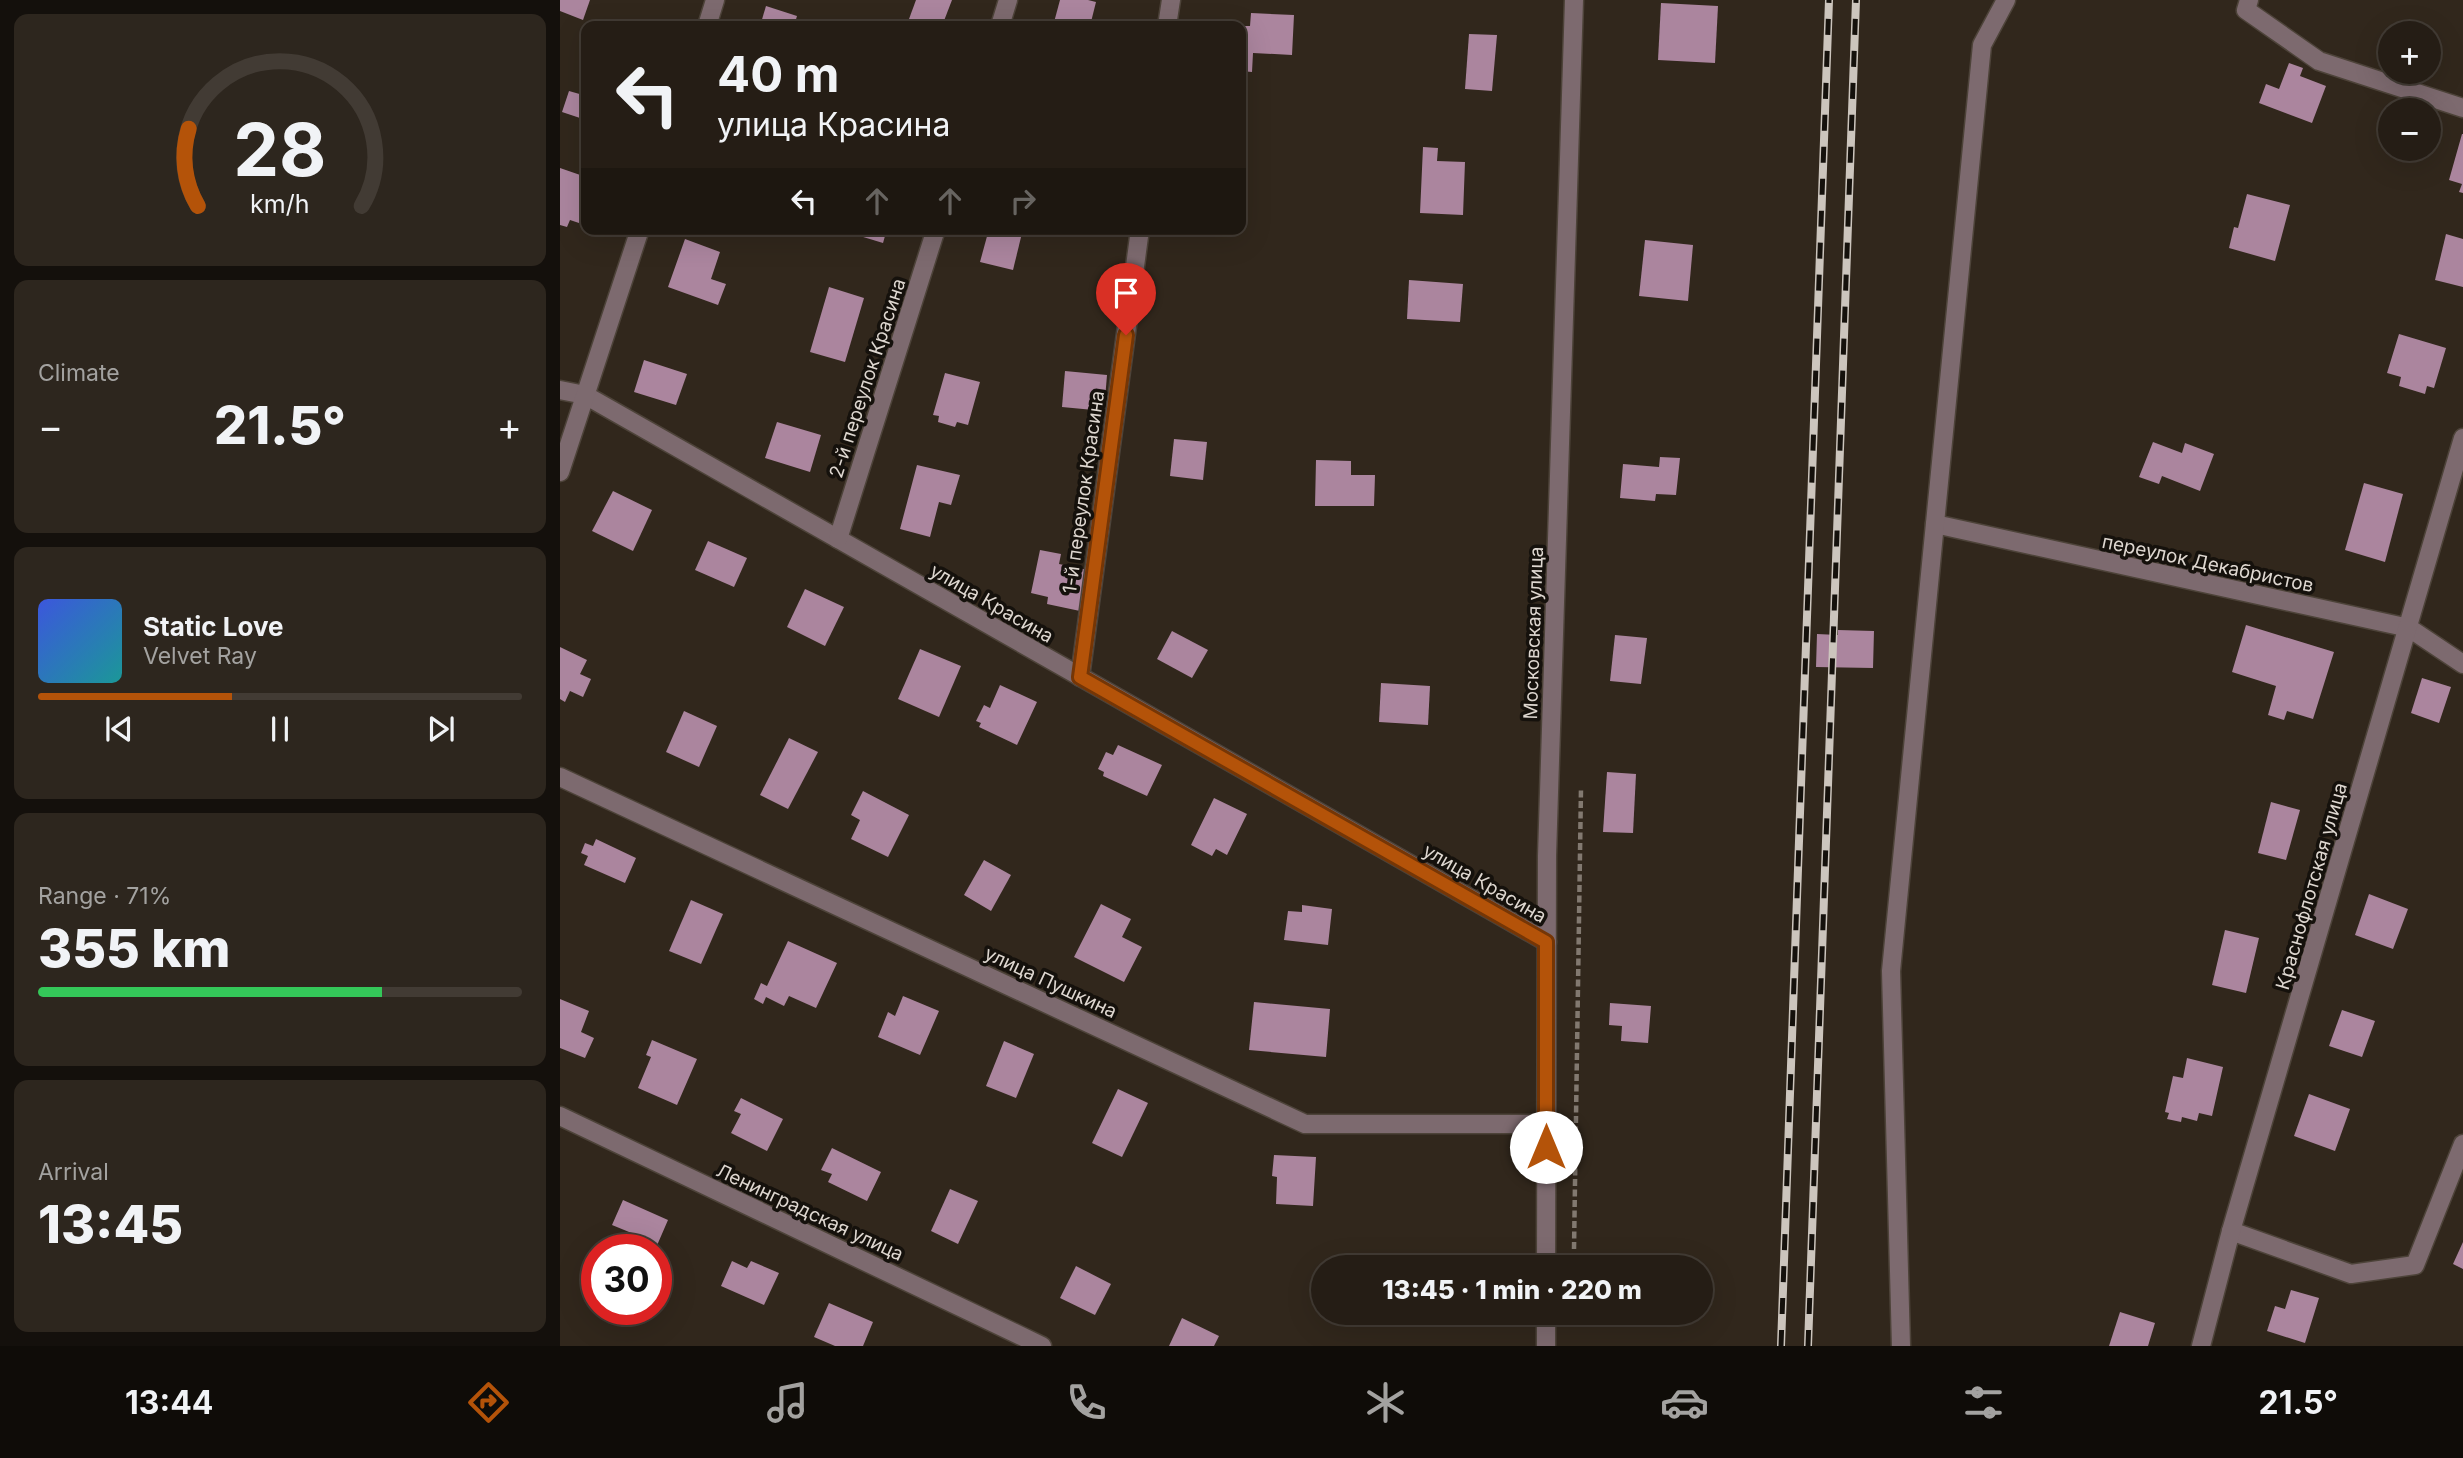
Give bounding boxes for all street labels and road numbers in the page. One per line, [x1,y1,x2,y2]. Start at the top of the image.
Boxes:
street label: 2-й переулок Красина [824,275,911,481]
street label: 1-й переулок Красина [1058,389,1109,595]
street label: переулок Декабристов [2100,530,2316,597]
street label: Московская улица [1519,546,1548,720]
street label: улица Красина [926,559,1058,648]
street label: Краснофлотская улица [2271,780,2352,992]
street label: улица Красина [1419,839,1551,928]
street label: улица Пушкина [981,942,1121,1023]
street label: Ленинградская улица [713,1159,907,1266]

